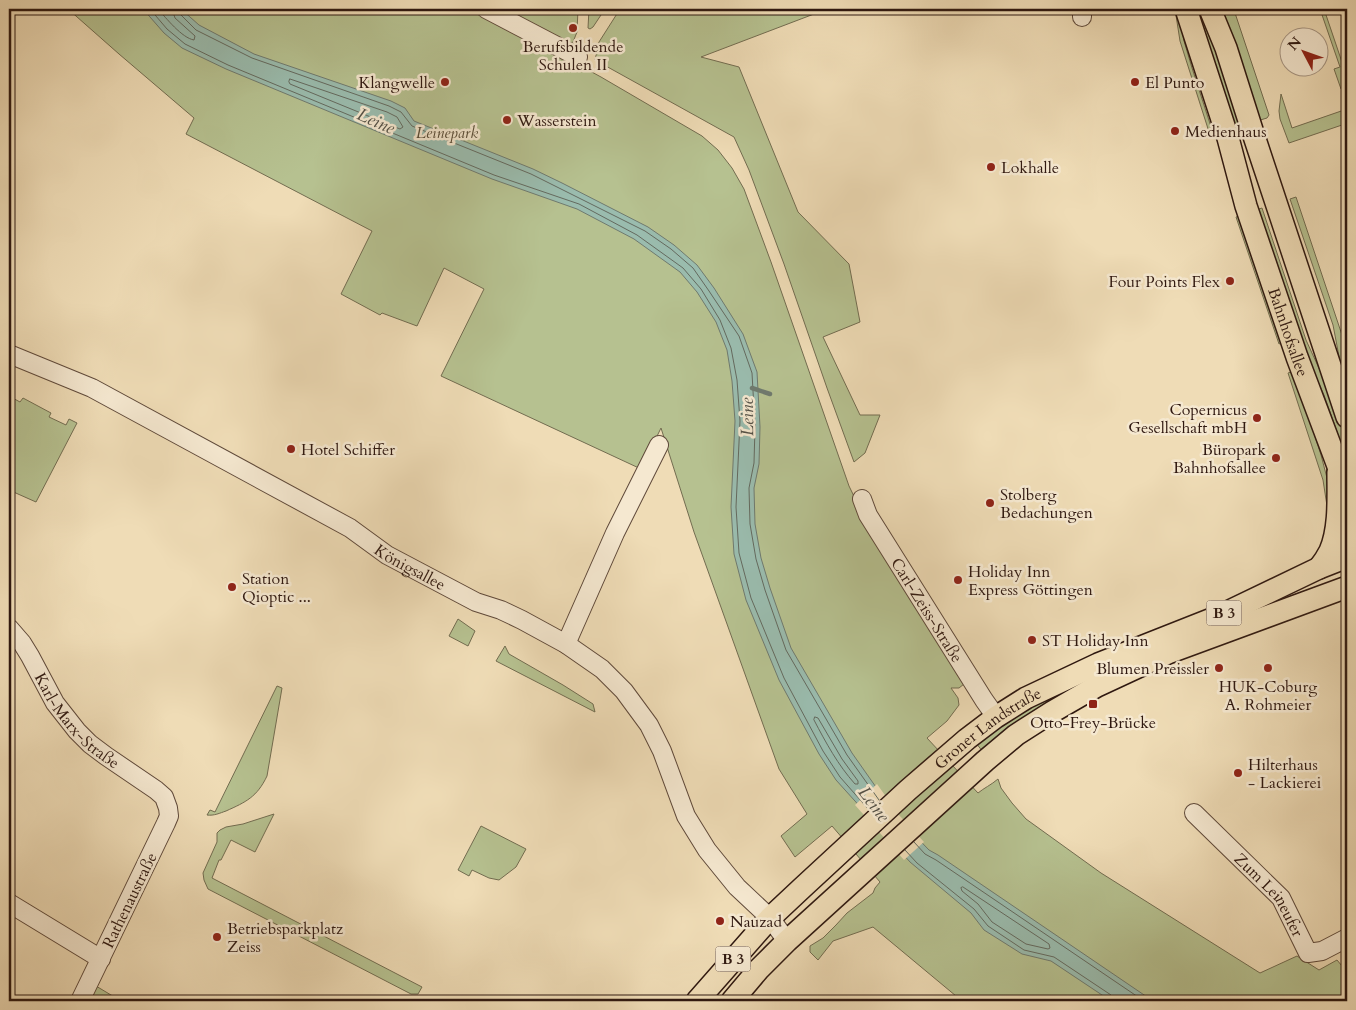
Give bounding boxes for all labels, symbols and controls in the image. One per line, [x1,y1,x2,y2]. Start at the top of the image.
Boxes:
marker: Berufsbildende Schulen II [567,22,579,34]
north arrow [1278,28,1328,78]
text: N [1283,33,1306,55]
place label: Berufsbildende Schulen II [523,36,623,76]
place label: Klangwelle [359,72,435,94]
place label: El Punto [1145,72,1205,94]
marker: Klangwelle [439,76,451,88]
marker: El Punto [1129,76,1141,88]
water label: Leine [353,102,400,141]
place label: Wasserstein [516,110,597,132]
marker: Wasserstein [501,114,513,126]
place label: Medienhaus [1185,121,1267,143]
park label: Leinepark [416,122,478,144]
marker: Medienhaus [1169,125,1181,137]
place label: Lokhalle [1001,157,1059,179]
marker: Lokhalle [985,161,997,173]
place label: Four Points Flex [1109,271,1220,293]
marker: Four Points Flex [1224,275,1236,287]
street label: Bahnhofsallee [1262,285,1313,380]
water label: Leine [735,396,760,437]
place label: Copernicus Gesellschaft mbH [1128,399,1247,439]
marker: Copernicus Gesellschaft mbH [1251,412,1263,424]
place label: Hotel Schiffer [301,439,395,461]
place label: Büropark Bahnhofsallee [1173,439,1266,479]
marker: Hotel Schiffer [285,443,297,455]
marker: Büropark Bahnhofsallee [1270,452,1282,464]
place label: Stolberg Bedachungen [1000,484,1093,524]
marker: Stolberg Bedachungen [984,497,996,509]
street label: Königsallee [369,539,449,596]
street label: Carl-Zeiss-Straße [885,554,968,667]
place label: Holiday Inn Express Göttingen [968,561,1093,601]
place label: Station Qioptic ... [242,568,311,608]
marker: Holiday Inn Express Göttingen [952,574,964,586]
marker: Station Qioptic ... [226,581,238,593]
road number: B 3 [1206,600,1242,626]
place label: ST Holiday Inn [1042,630,1148,652]
marker: ST Holiday Inn [1026,634,1038,646]
place label: Blumen Preissler [1096,658,1209,680]
marker: Blumen Preissler [1213,662,1225,674]
marker: HUK-Coburg A. Rohmeier [1262,662,1274,674]
street label: Karl-Marx-Straße [29,669,124,774]
place label: HUK-Coburg A. Rohmeier [1219,676,1317,716]
street label: Groner Landstraße [930,682,1045,775]
marker: Otto-Frey-Brücke [1087,698,1099,710]
place label: Otto-Frey-Brücke [1030,712,1156,734]
place label: Hilterhaus - Lackierei [1248,754,1322,794]
marker: Hilterhaus - Lackierei [1232,767,1244,779]
water label: Leine [852,781,896,828]
street label: Zum Leineufer [1229,848,1308,941]
street label: Rathenaustraße [97,849,163,952]
place label: Nauzad [730,911,782,933]
marker: Nauzad [714,915,726,927]
place label: Betriebsparkplatz Zeiss [227,918,343,958]
marker: Betriebsparkplatz Zeiss [211,931,223,943]
road number: B 3 [716,946,750,972]

